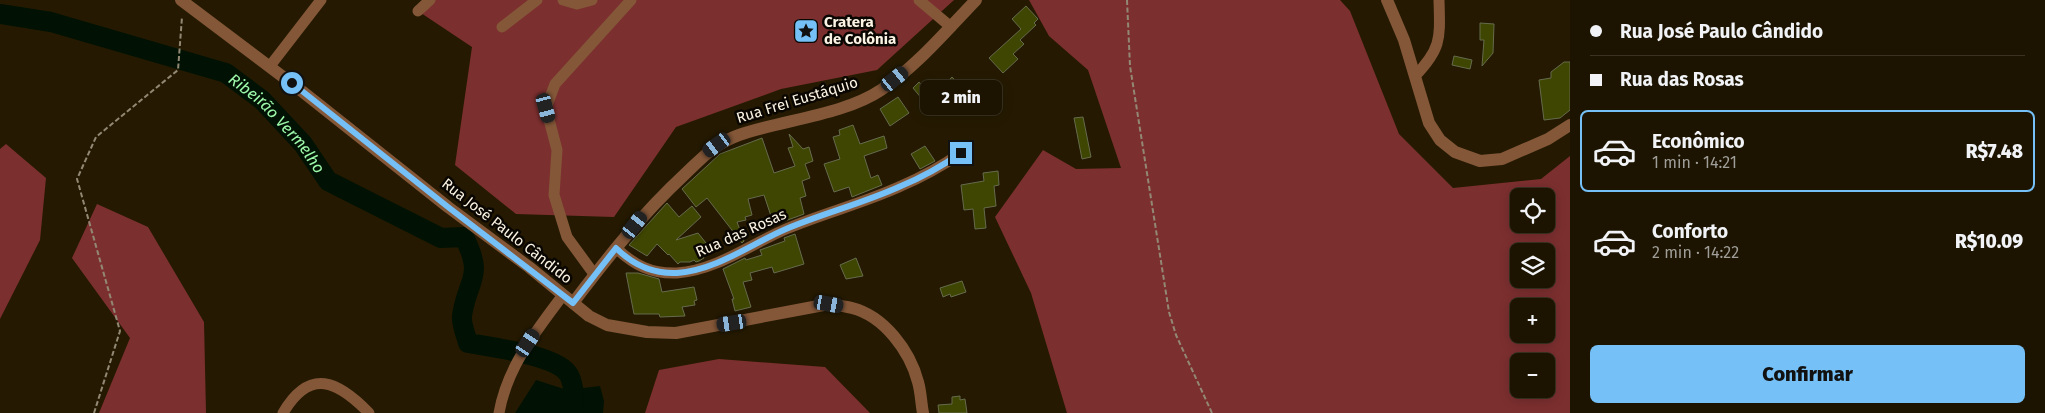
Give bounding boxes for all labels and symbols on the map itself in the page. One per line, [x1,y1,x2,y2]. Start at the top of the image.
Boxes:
place label: Cratera de Colônia [824,13,896,48]
place icon: Cratera de Colônia [793,18,819,44]
car [878,64,911,94]
water label: Ribeirão Vermelho [225,69,329,177]
route start [281,72,303,94]
street label: Rua Frei Eustáquio [734,73,860,127]
callout: 2 min [920,80,1002,116]
car [534,92,557,124]
car [700,130,733,160]
route end [950,142,972,164]
street label: Rua José Paulo Cândido [438,175,576,287]
street label: Rua das Rosas [693,205,789,261]
car [619,209,650,241]
car [812,294,845,314]
car [716,313,747,333]
car [513,326,542,360]

